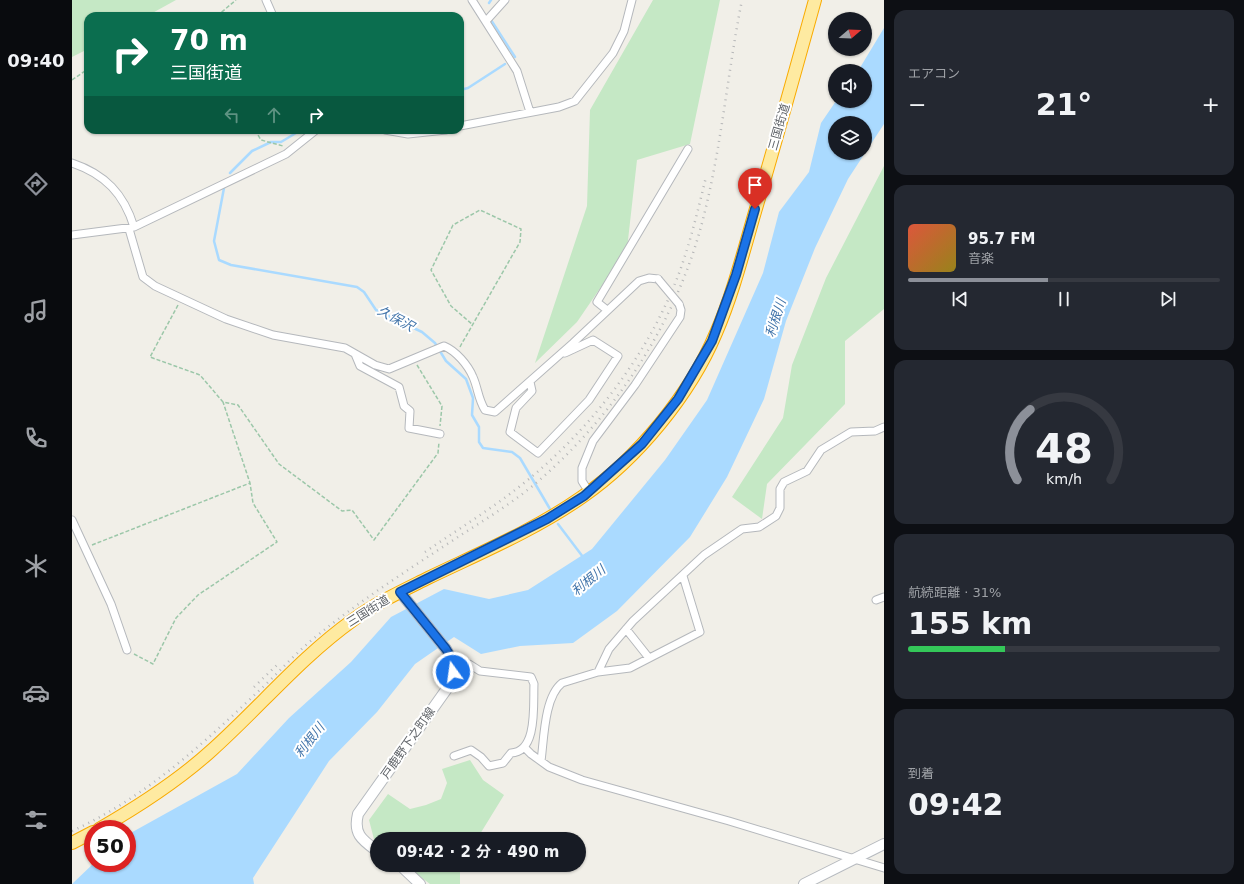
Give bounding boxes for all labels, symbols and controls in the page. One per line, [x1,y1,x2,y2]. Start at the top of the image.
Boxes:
north arrow [828,12,872,56]
map controls [828,12,872,160]
text: 70 m [170,24,248,57]
icon: right [104,28,156,80]
text: 09:40 [7,50,65,71]
text: 三国街道 [170,62,242,83]
button: sound [828,64,872,108]
text: エアコン [908,66,960,81]
text: 21° [1036,87,1092,122]
text: − [908,92,926,117]
text: + [1202,92,1220,117]
street label: 三国街道 [766,102,792,152]
icon: left [221,104,243,126]
icon: ahead [263,104,285,126]
icon: right [305,104,327,126]
button: layers [828,116,872,160]
pin [738,168,772,209]
icon: directions [22,170,50,198]
icon: arrive [744,174,766,196]
text: 95.7 FM [968,230,1035,248]
text: 音楽 [968,251,994,266]
icon: previous [949,288,971,310]
icon: pause [1053,288,1075,310]
icon: next [1157,288,1179,310]
water label: 利根川 [762,295,789,339]
icon: music [22,297,50,325]
water label: 久保沢 [375,303,418,335]
icon: phone [22,424,50,452]
text: 48 [1035,424,1093,473]
text: km/h [1046,471,1082,487]
icon: climate [22,552,50,580]
water label: 利根川 [569,561,610,599]
text: 航続距離 · 31% [908,585,1001,600]
street label: 三国街道 [344,592,392,630]
text: 155 km [908,606,1032,641]
position arrow [432,651,474,693]
icon: car [22,679,50,707]
street label: 戸鹿野下之町線 [378,705,438,781]
water label: 利根川 [291,719,329,760]
text: 到着 [908,766,934,781]
text: 09:42 [908,787,1004,822]
icon: filters [22,806,50,834]
speed limit sign: 50 [84,820,136,872]
text: 09:42 · 2 分 · 490 m [397,843,559,861]

